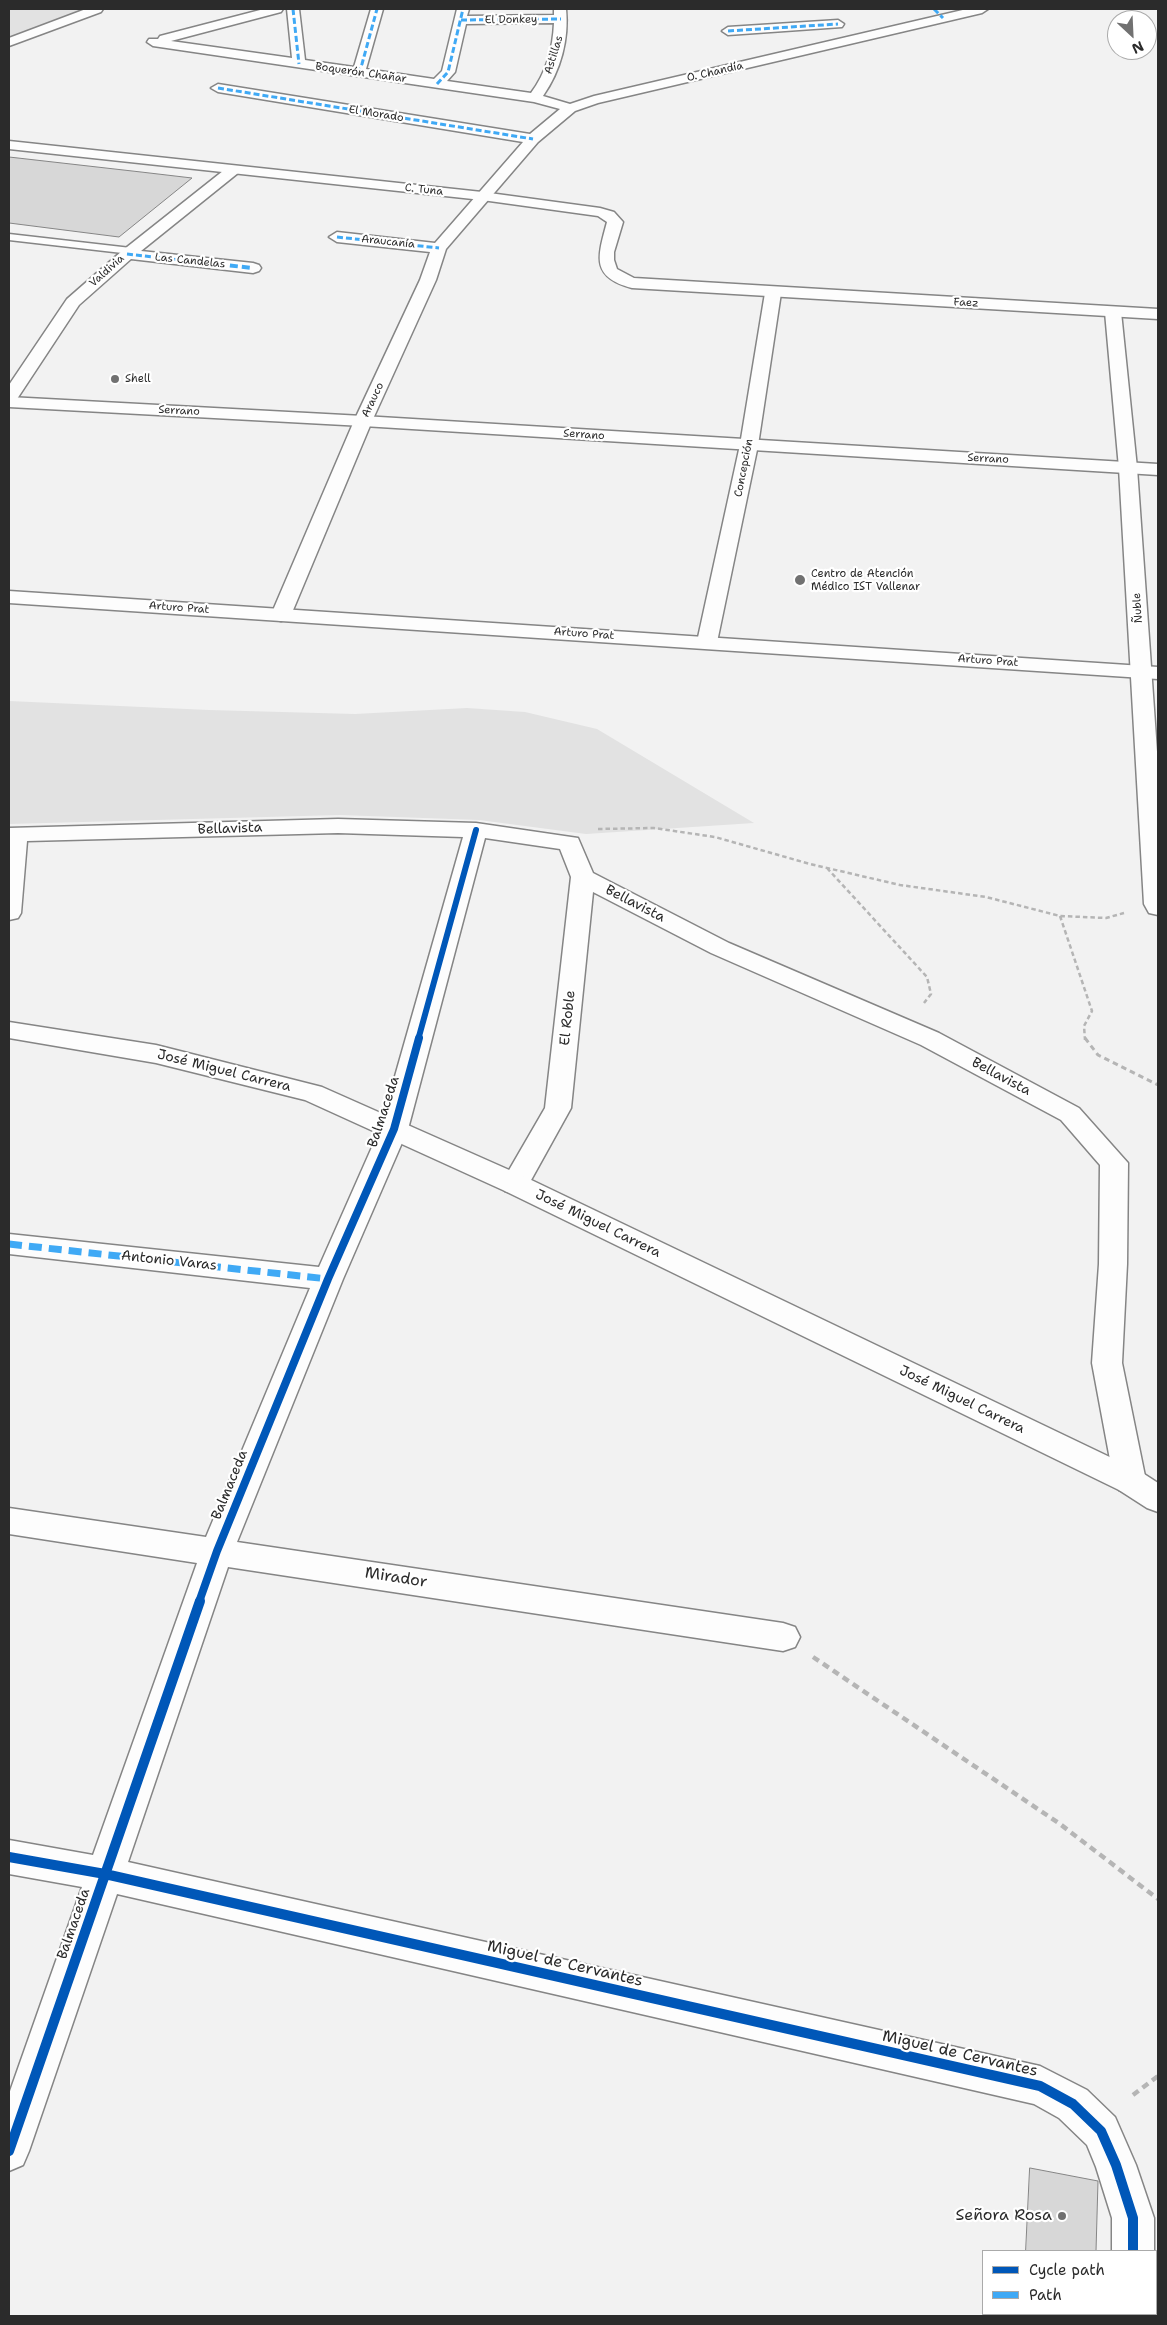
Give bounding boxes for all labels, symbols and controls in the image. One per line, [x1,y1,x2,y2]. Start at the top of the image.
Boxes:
north arrow [1107,10,1157,60]
street label: El Donkey [485,13,537,27]
street label: Astillas [542,34,566,76]
text: N [1129,37,1147,58]
street label: O. Chandía [686,59,744,85]
street label: Boquerón Chañar [314,60,408,86]
street label: El Morado [348,103,404,125]
street label: C. Tuna [404,181,444,199]
street label: Araucanía [361,233,415,251]
street label: Las Candelas [154,251,226,271]
street label: Valdivia [87,252,127,290]
street label: Faez [953,296,979,310]
place label: Shell [125,372,151,386]
marker: Shell [109,373,121,385]
street label: Arauco [359,380,387,420]
street label: Serrano [158,403,200,419]
street label: Serrano [563,427,605,443]
street label: Concepción [732,438,756,498]
street label: Serrano [967,451,1009,467]
place label: Centro de Atención Médico IST Vallenar [811,567,920,593]
marker: Centro de Atención Médico IST Vallenar [793,573,807,587]
street label: Ñuble [1130,592,1146,624]
street label: Arturo Prat [148,599,210,617]
street label: Arturo Prat [553,625,615,643]
street label: Arturo Prat [957,652,1019,670]
street label: Bellavista [197,819,263,839]
street label: Bellavista [602,882,668,926]
street label: El Roble [557,990,579,1046]
street label: José Miguel Carrera [155,1046,293,1096]
street label: Bellavista [968,1054,1034,1100]
street label: Balmaceda [365,1074,403,1150]
street label: José Miguel Carrera [533,1186,663,1262]
street label: Antonio Varas [120,1248,218,1274]
street label: José Miguel Carrera [897,1362,1027,1438]
street label: Balmaceda [208,1448,252,1522]
street label: Mirador [363,1564,429,1592]
street label: Balmaceda [54,1886,94,1962]
street label: Miguel de Cervantes [485,1937,645,1991]
street label: Miguel de Cervantes [880,2027,1040,2081]
place label: Señora Rosa [956,2206,1052,2226]
marker: Señora Rosa [1056,2210,1068,2222]
legend [982,2250,1157,2315]
text: Cycle path [1029,2260,1105,2280]
text: Path [1029,2285,1062,2305]

